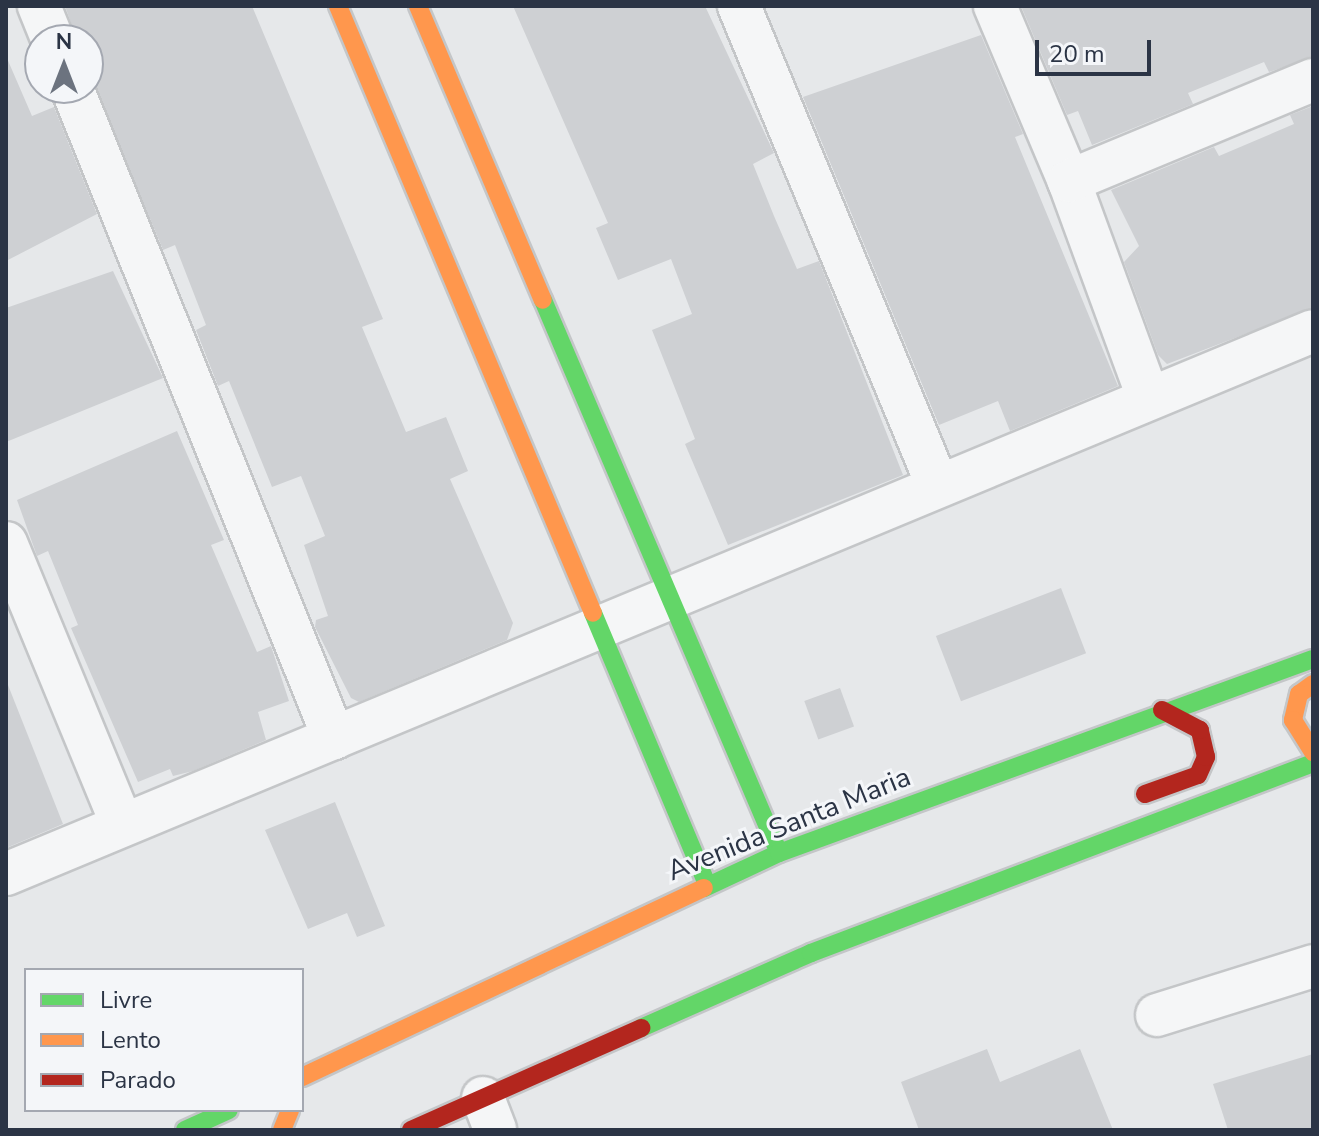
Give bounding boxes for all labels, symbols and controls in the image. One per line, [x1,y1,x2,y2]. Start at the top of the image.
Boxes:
north arrow [24,24,104,104]
scale bar [1039,24,1155,74]
text: N [56,27,72,57]
text: 20 m [1049,38,1105,70]
street label: Avenida Santa Maria [662,760,916,888]
legend [24,968,304,1112]
text: Livre [100,984,152,1016]
text: Lento [100,1024,161,1056]
text: Parado [100,1064,176,1096]

